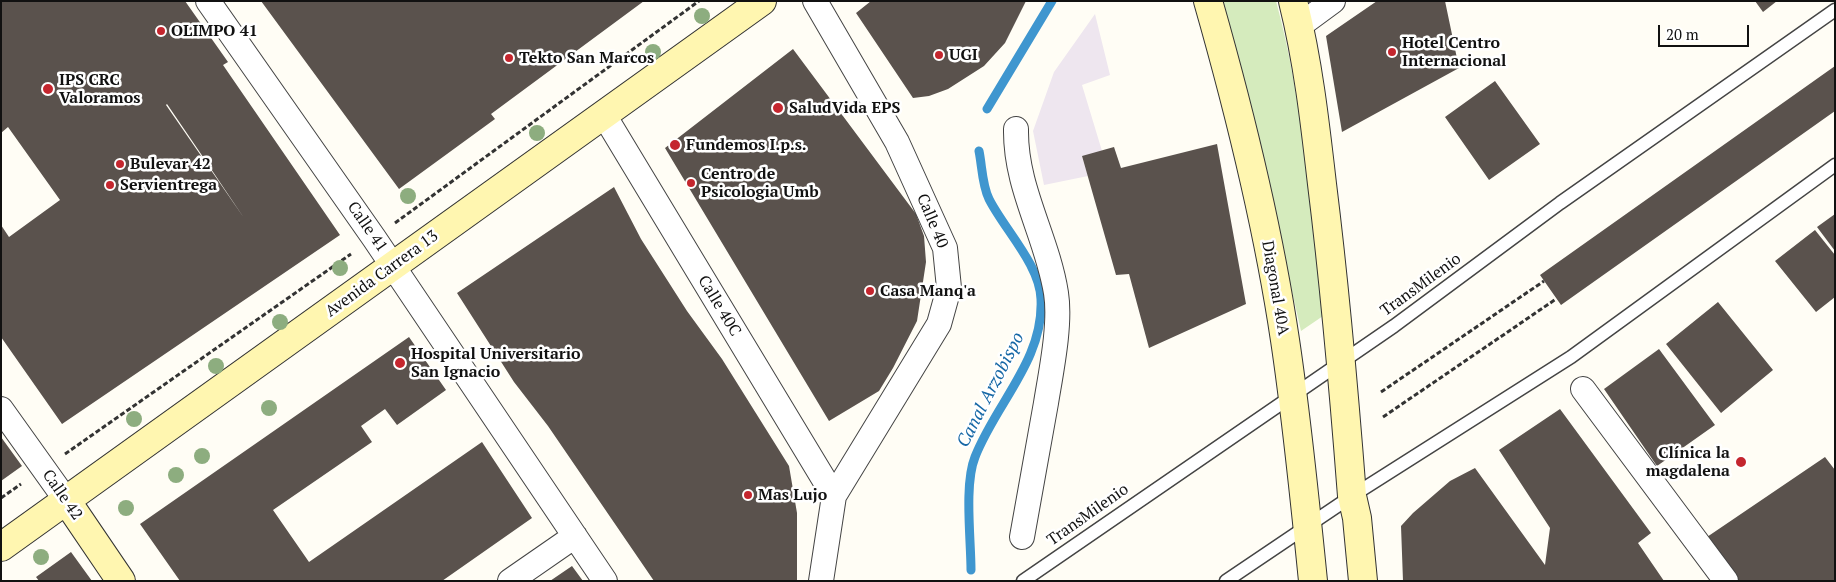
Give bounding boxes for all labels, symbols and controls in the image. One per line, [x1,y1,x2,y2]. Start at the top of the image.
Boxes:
scale bar [1661,15,1752,47]
place label: OLIMPO 41 [171,21,258,41]
text: 20 m [1666,24,1699,44]
marker: OLIMPO 41 [155,25,167,37]
place label: Hotel Centro Internacional [1402,33,1506,71]
place label: UGI [949,45,978,65]
marker: Hotel Centro Internacional [1386,46,1398,58]
place label: Tekto San Marcos [519,48,654,68]
marker: UGI [933,49,945,61]
marker: Tekto San Marcos [503,52,515,64]
place label: IPS CRC Valoramos [59,70,140,108]
marker: IPS CRC Valoramos [41,82,55,96]
place label: SaludVida EPS [789,98,900,118]
marker: SaludVida EPS [771,101,785,115]
place label: Fundemos I.p.s. [686,135,807,155]
marker: Fundemos I.p.s. [668,138,682,152]
place label: Bulevar 42 [130,154,211,174]
marker: Bulevar 42 [114,158,126,170]
place label: Centro de Psicologia Umb [701,164,819,202]
place label: Servientrega [120,175,217,195]
marker: Centro de Psicologia Umb [685,177,697,189]
marker: Servientrega [104,179,116,191]
street label: Calle 40 [912,191,952,251]
street label: Calle 41 [343,198,391,256]
street label: Avenida Carrera 13 [322,227,442,321]
street label: Diagonal 40A [1257,239,1293,337]
street label: TransMilenio [1377,249,1465,321]
street label: Calle 40C [693,272,745,340]
place label: Casa Manq'a [880,281,976,301]
marker: Casa Manq'a [864,285,876,297]
water label: Canal Arzobispo [953,329,1029,451]
place label: Hospital Universitario San Ignacio [411,344,581,382]
marker: Hospital Universitario San Ignacio [393,356,407,370]
place label: Clínica la magdalena [1646,443,1730,481]
marker: Clínica la magdalena [1734,455,1748,469]
street label: Calle 42 [38,466,86,524]
street label: TransMilenio [1044,480,1132,550]
place label: Mas Lujo [758,485,827,505]
marker: Mas Lujo [742,489,754,501]

